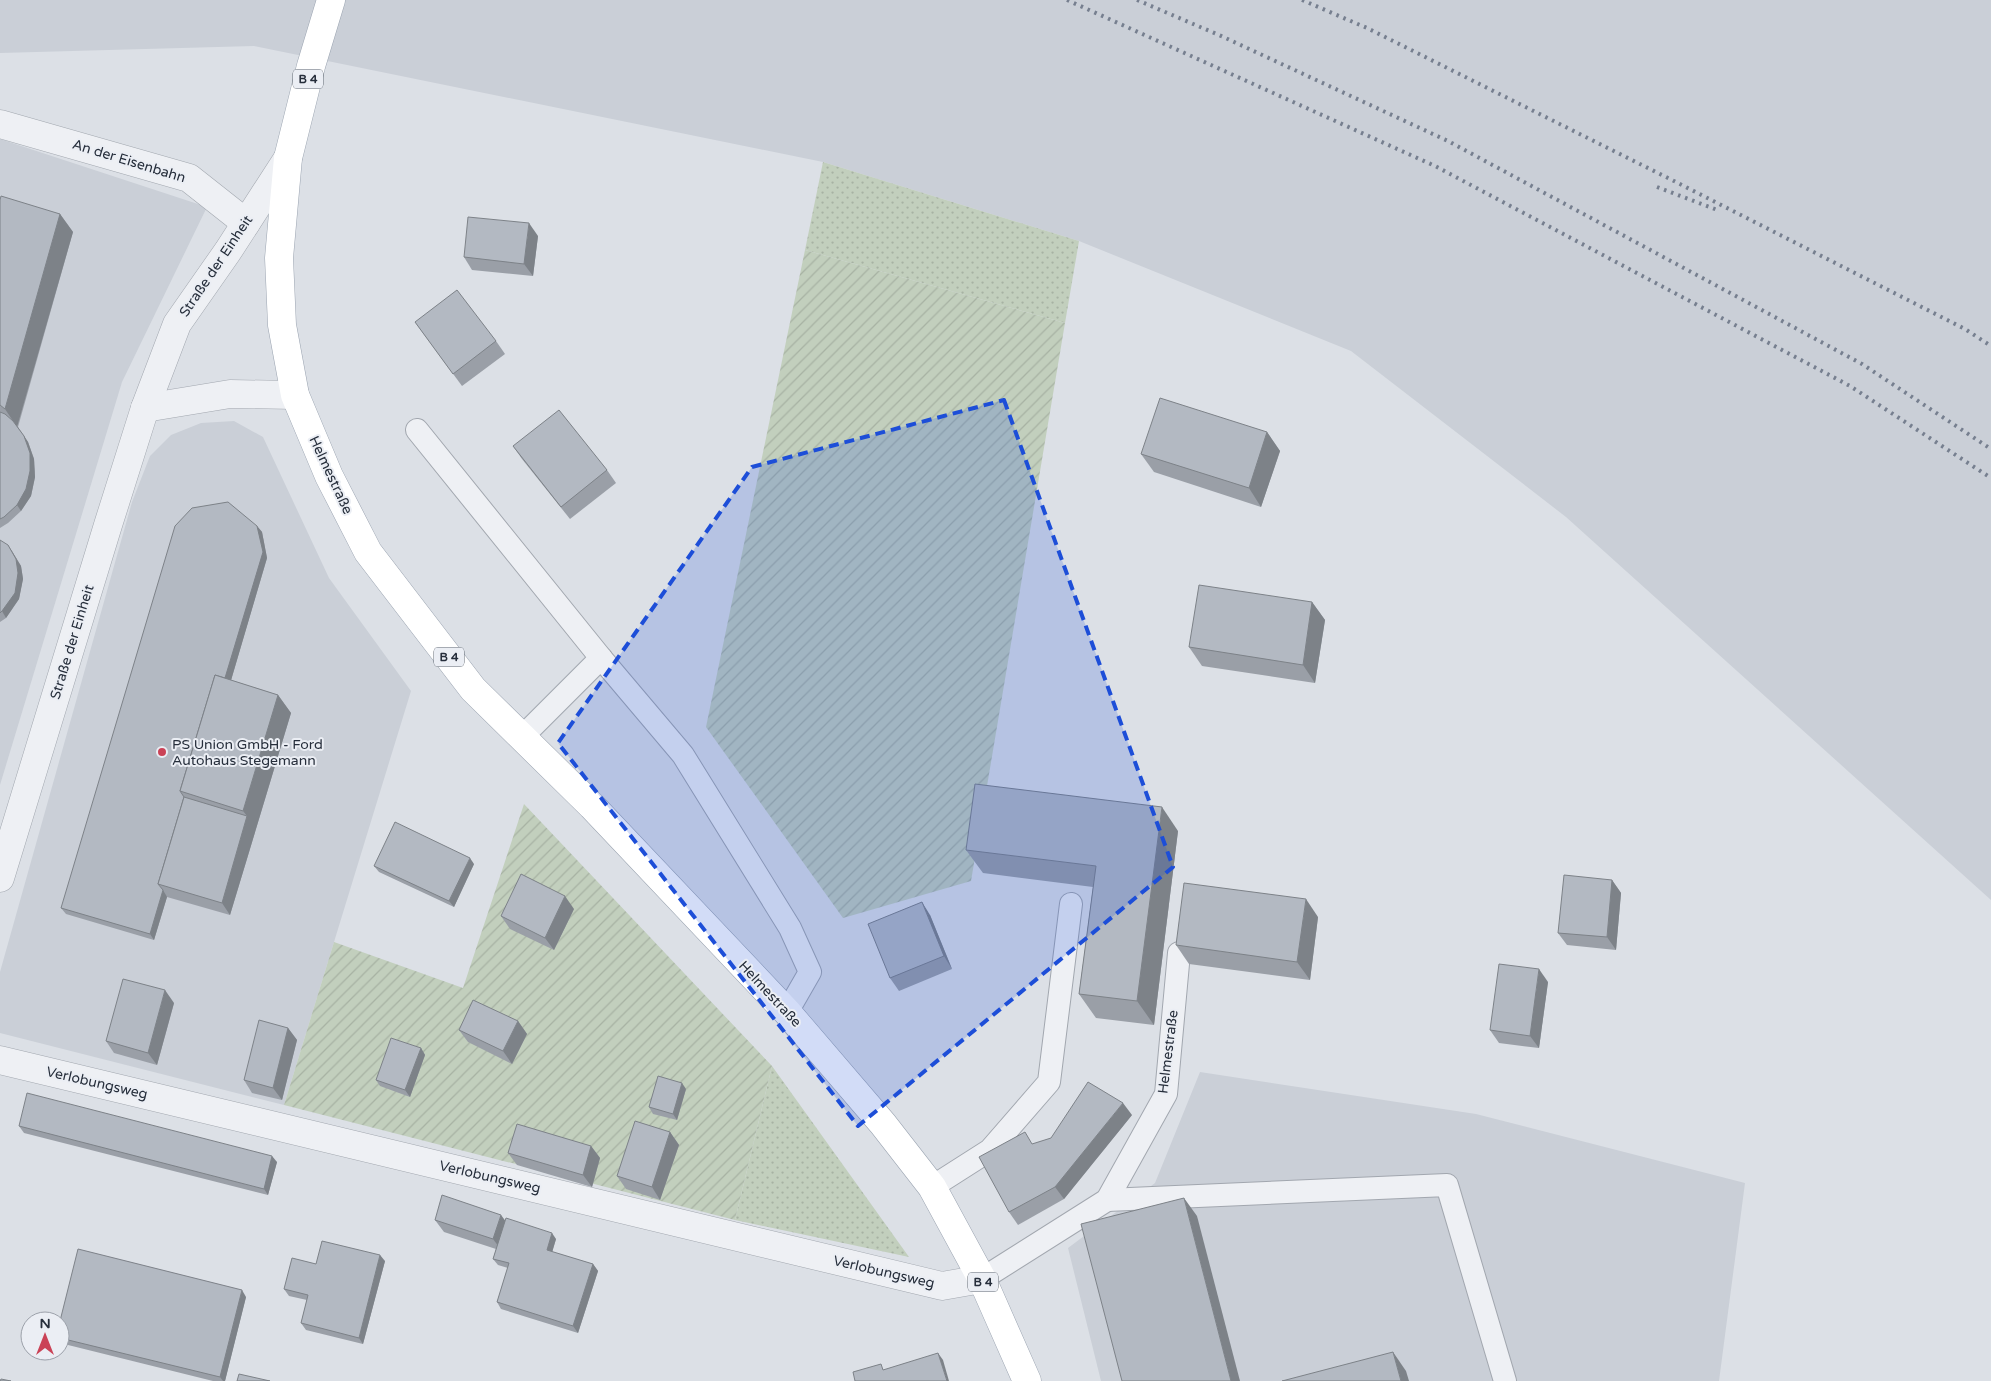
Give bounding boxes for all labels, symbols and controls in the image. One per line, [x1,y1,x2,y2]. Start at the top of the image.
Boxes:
road number: B 4 [293,70,323,88]
street label: An der Eisenbahn [70,136,188,186]
street label: Straße der Einheit [176,211,257,320]
street label: Helmestraße [305,433,357,517]
street label: Straße der Einheit [46,582,98,701]
road number: B 4 [434,648,464,666]
place label: PS Union GmbH - Ford Autohaus Stegemann [172,736,323,769]
marker: PS Union GmbH - Ford Autohaus Stegemann [156,746,168,758]
street label: Helmestraße [735,957,805,1031]
street label: Helmestraße [1154,1009,1182,1095]
street label: Verlobungsweg [45,1063,149,1103]
street label: Verlobungsweg [438,1157,542,1197]
street label: Verlobungsweg [832,1252,936,1292]
road number: B 4 [968,1272,998,1291]
north arrow [20,1311,70,1361]
text: N [39,1315,51,1332]

